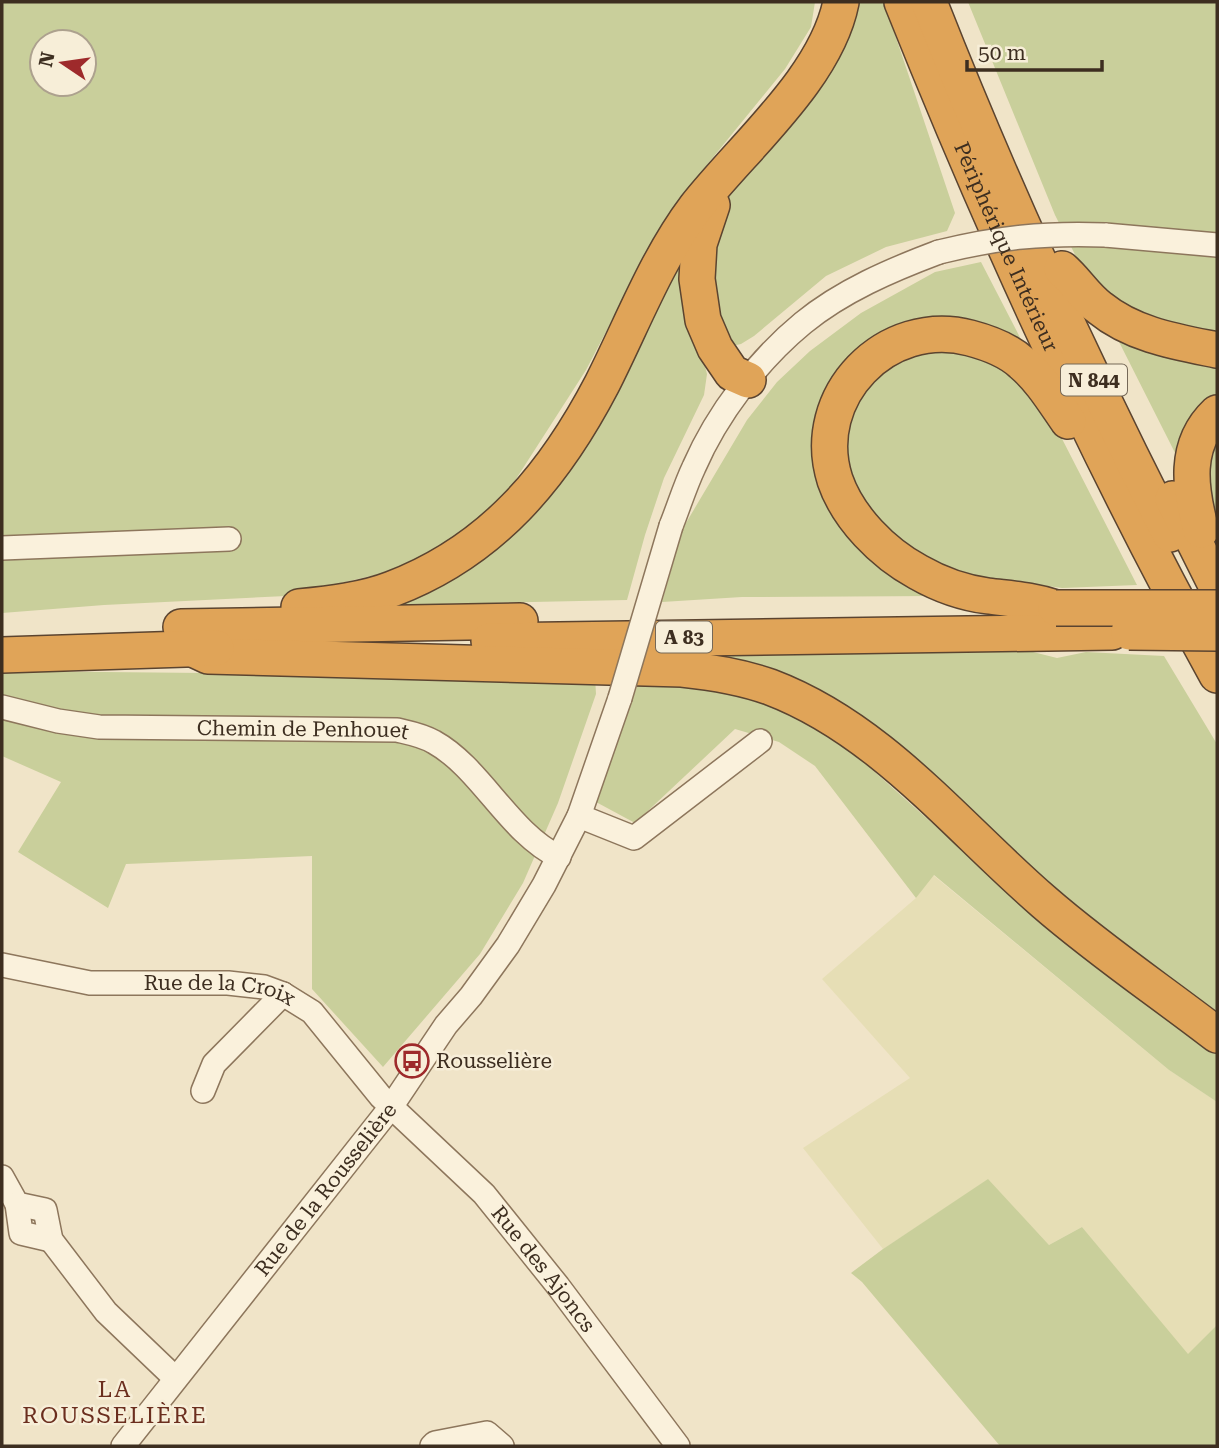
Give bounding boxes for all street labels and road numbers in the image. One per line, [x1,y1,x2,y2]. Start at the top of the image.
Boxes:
street label: Périphérique Intérieur [949,138,1063,356]
road number: N 844 [1061,364,1127,396]
road number: A 83 [656,622,712,652]
street label: Chemin de Penhouet [197,716,411,744]
street label: Rue de la Croix [144,971,300,1011]
street label: Rue de la Rousselière [250,1098,401,1281]
street label: Rue des Ajoncs [486,1201,600,1337]

